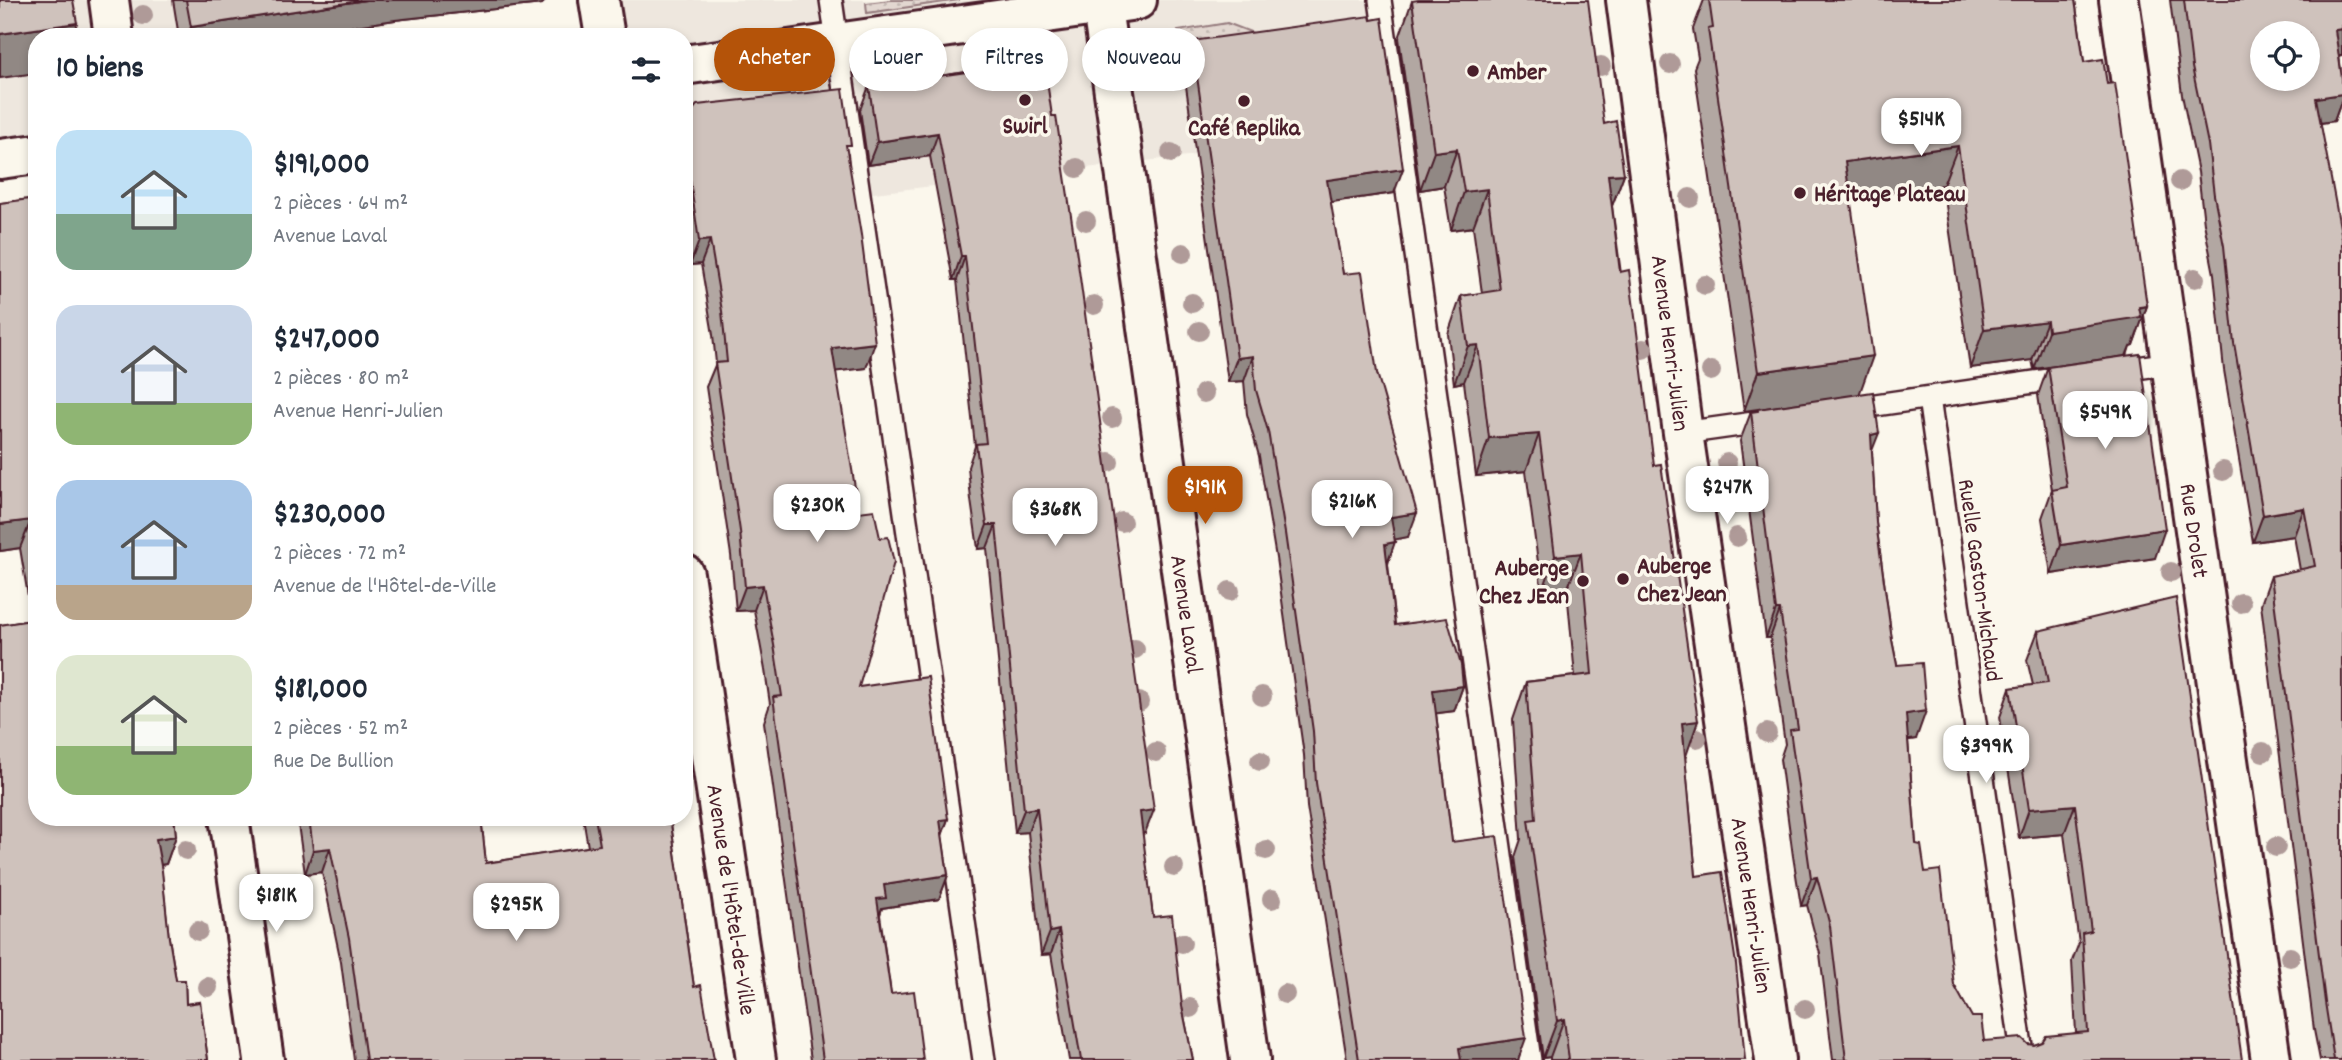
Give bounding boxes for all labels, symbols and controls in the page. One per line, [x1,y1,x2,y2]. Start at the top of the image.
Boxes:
map controls [2250,21,2320,91]
button: locate [2250,21,2320,91]
chip: Acheter [714,28,835,91]
chip: Louer [849,28,947,91]
chip: Filtres [961,28,1068,91]
chip: Nouveau [1082,28,1205,91]
text: 10 biens [56,49,144,92]
icon: filters [627,51,665,89]
place label: Amber [1487,57,1548,91]
marker: Amber [1465,63,1481,79]
marker: Swirl [1017,92,1033,108]
marker: Café Replika [1236,93,1252,109]
pin: $514K [1872,99,1970,158]
text: $514K [1897,104,1945,137]
place label: Swirl [1002,111,1048,145]
place label: Café Replika [1188,113,1301,147]
text: $191,000 [273,145,370,188]
icon: home [112,158,196,242]
place label: Héritage Plateau [1814,179,1966,213]
marker: Héritage Plateau [1792,185,1808,201]
text: 2 pièces · 64 m² [273,188,408,221]
text: Avenue Laval [273,221,387,254]
street label: Avenue Henri-Julien [1640,253,1697,434]
text: $247,000 [273,320,380,363]
icon: home [112,333,196,417]
text: 2 pièces · 80 m² [273,363,409,396]
pin: $549K [2056,392,2154,451]
text: Avenue Henri-Julien [273,396,443,429]
text: $549K [2078,397,2132,430]
pin: $191K [1156,466,1254,526]
pin: $247K [1678,466,1776,526]
text: $191K [1184,472,1226,505]
text: $247K [1702,472,1752,505]
street label: Ruelle Gaston-Michaud [1947,477,2009,684]
pin: $216K [1303,480,1401,540]
street label: Rue Drolet [2169,481,2216,581]
pin: $230K [768,484,866,544]
text: $216K [1328,486,1376,519]
pin: $368K [1006,489,1104,548]
text: $230K [789,490,845,523]
text: $368K [1029,494,1082,527]
text: $230,000 [273,495,386,538]
icon: home [112,508,196,592]
text: 2 pièces · 72 m² [273,538,406,571]
place label: Auberge Chez Jean [1637,551,1727,613]
street label: Avenue Laval [1159,553,1210,676]
place label: Auberge Chez JEan [1479,553,1569,615]
text: Avenue de l'Hôtel-de-Ville [273,571,496,604]
marker: Auberge Chez Jean [1615,571,1631,587]
marker: Auberge Chez JEan [1575,573,1591,589]
text: $181,000 [273,670,368,713]
icon: home [112,683,196,767]
text: 2 pièces · 52 m² [273,713,408,746]
pin: $399K [1937,726,2035,785]
text: $399K [1959,731,2013,764]
text: Rue De Bullion [273,746,394,779]
street label: Avenue de l'Hôtel-de-Ville [695,782,763,1018]
street label: Avenue Henri-Julien [1720,815,1779,996]
pin: $181K [227,874,325,934]
text: $181K [255,880,297,913]
pin: $295K [467,884,565,943]
text: $295K [489,889,543,922]

